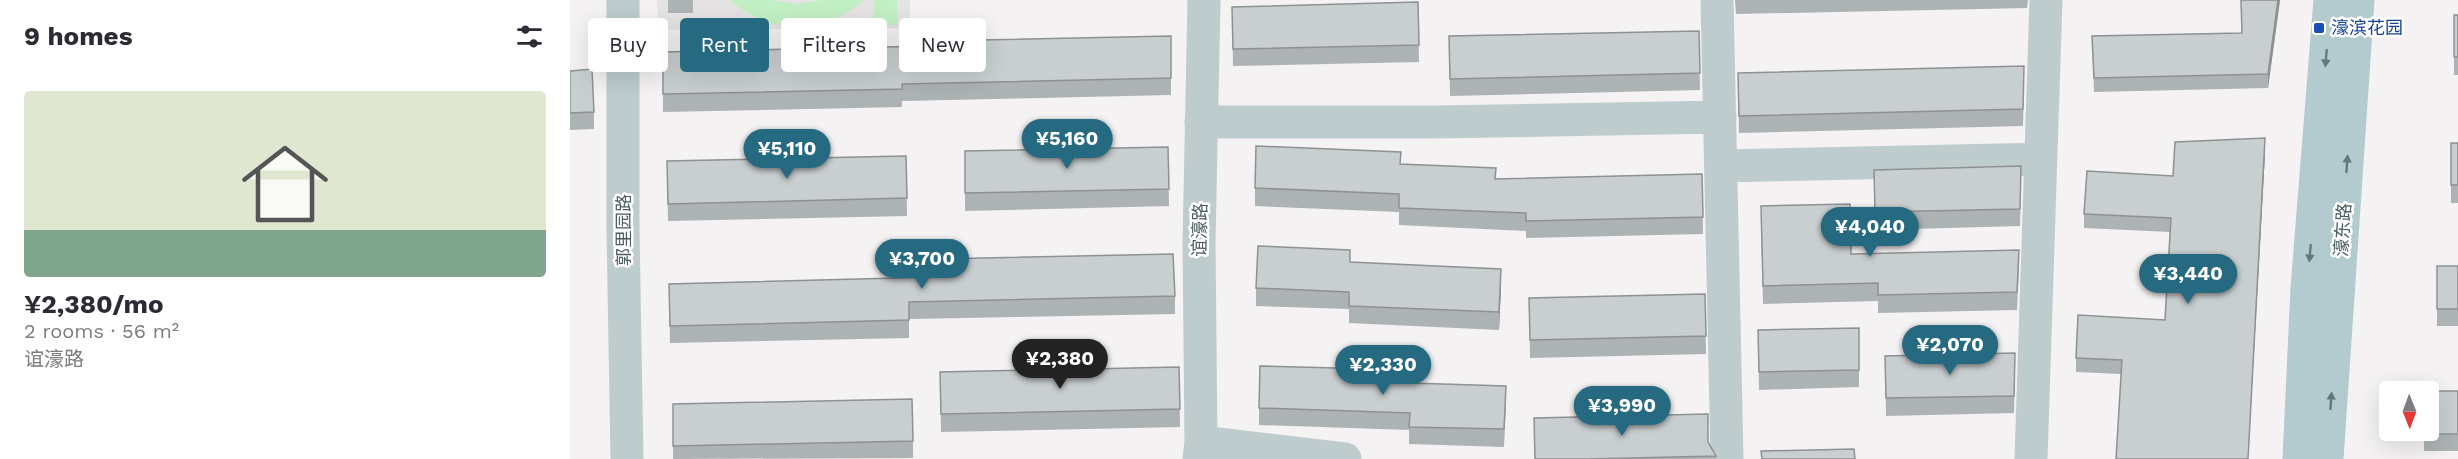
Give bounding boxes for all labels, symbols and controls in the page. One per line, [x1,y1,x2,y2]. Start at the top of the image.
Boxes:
place label: 濠滨花园 [2331,17,2403,38]
chip: Buy [588,18,668,72]
chip: Rent [680,18,769,72]
chip: Filters [781,18,887,72]
chip: New [899,18,986,72]
icon: filters [513,20,546,53]
text: 9 homes [24,21,133,51]
marker: 濠滨花园 [2312,21,2326,35]
one-way arrow [2321,49,2331,68]
pin: ¥5,160 [1018,119,1116,170]
text: ¥5,160 [1036,126,1098,150]
pin: ¥5,110 [738,129,836,180]
icon: home [231,130,339,238]
text: ¥5,110 [758,136,816,160]
one-way arrow [2343,155,2352,174]
street label: 郭里园路 [613,194,634,266]
street label: 濠东路 [2330,202,2355,258]
street label: 谊濠路 [1189,203,1210,257]
pin: ¥4,040 [1821,207,1919,258]
text: ¥4,040 [1835,214,1905,238]
pin: ¥3,700 [873,239,971,290]
one-way arrow [2305,243,2315,262]
text: ¥3,700 [889,246,955,270]
pin: ¥3,440 [2139,254,2237,305]
text: ¥3,440 [2153,261,2223,285]
text: ¥2,380/mo [24,289,164,319]
text: 2 rooms · 56 m² [24,319,179,343]
pin: ¥2,070 [1901,325,1999,376]
text: ¥2,070 [1916,332,1984,356]
pin: ¥2,380 [1011,339,1109,390]
pin: ¥2,330 [1334,345,1432,396]
text: ¥2,380 [1026,346,1094,370]
text: 谊濠路 [24,347,84,371]
text: ¥2,330 [1349,352,1417,376]
north arrow [2379,381,2439,441]
map controls [2379,381,2439,441]
pin: ¥3,990 [1573,386,1671,437]
one-way arrow [2326,391,2335,410]
text: ¥3,990 [1588,393,1656,417]

